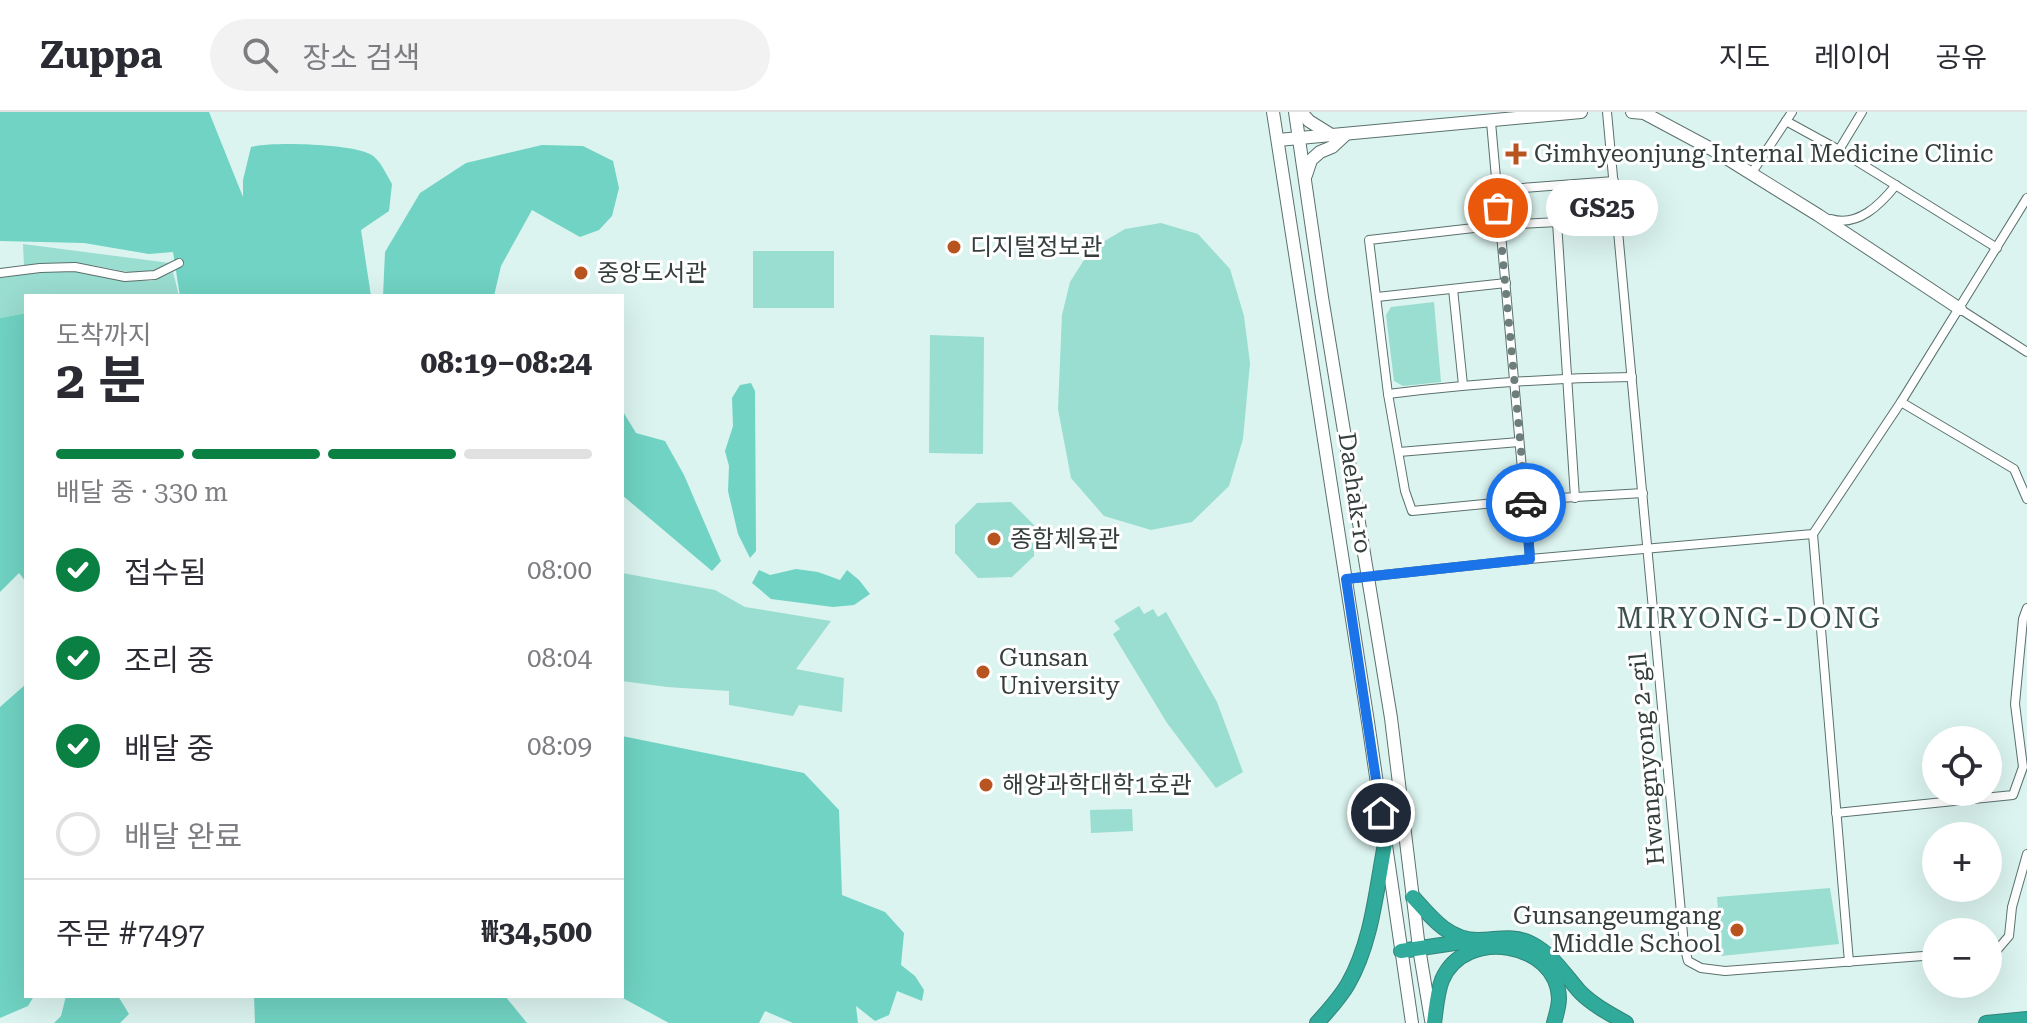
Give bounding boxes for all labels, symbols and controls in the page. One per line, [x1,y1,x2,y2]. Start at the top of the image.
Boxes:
search box [210,19,770,91]
text: Zuppa [40,33,162,77]
icon: search [238,33,282,77]
text: 장소 검색 [302,40,420,75]
text: 지도 [1719,41,1770,74]
text: 레이어 [1814,41,1891,74]
text: 공유 [1935,41,1987,74]
place label: Gimhyeonjung Internal Medicine Clinic [1534,140,1993,168]
marker: Gimhyeonjung Internal Medicine Clinic [1505,143,1527,165]
pin [1464,174,1532,242]
callout: GS25 [1546,180,1658,236]
icon: bag [1476,186,1520,230]
text: GS25 [1569,193,1635,223]
place label: 디지털정보관 [970,233,1102,261]
marker: 디지털정보관 [945,238,963,256]
place label: 중앙도서관 [597,259,707,287]
marker: 중앙도서관 [572,264,590,282]
text: 도착까지 [56,320,152,350]
text: 08:19–08:24 [420,345,592,380]
text: 2 분 [56,350,146,411]
street label: Daehak-ro [1333,431,1377,555]
courier [1486,463,1566,543]
text: 배달 중 · 330 m [56,477,228,507]
icon: car [1504,481,1548,525]
place label: 종합체육관 [1010,525,1120,553]
marker: 종합체육관 [985,530,1003,548]
icon: check [56,548,100,592]
text: 접수됨 [124,555,207,590]
text: 08:00 [527,555,592,585]
district label: MIRYONG-DONG [1616,602,1882,635]
icon: check [56,636,100,680]
text: 조리 중 [124,643,214,678]
text: 08:04 [527,643,592,673]
place label: Gunsan University [999,644,1121,700]
street label: Hwangnyong 2-gil [1624,652,1670,866]
marker: Gunsan University [974,663,992,681]
icon: check [56,724,100,768]
map controls [1922,726,2002,998]
button: locate [1922,726,2002,806]
text: 배달 중 [124,731,214,766]
text: 08:09 [527,731,592,761]
place label: 해양과학대학1호관 [1002,771,1192,799]
marker: 해양과학대학1호관 [977,776,995,794]
pin [1347,779,1415,847]
icon: home [1359,791,1403,835]
text: 배달 완료 [124,819,242,854]
button: + [1922,822,2002,902]
place label: Gunsangeumgang Middle School [1513,902,1721,958]
text: ₩34,500 [481,914,592,949]
text: 주문 #7497 [56,916,205,951]
button: − [1922,918,2002,998]
marker: Gunsangeumgang Middle School [1728,921,1746,939]

